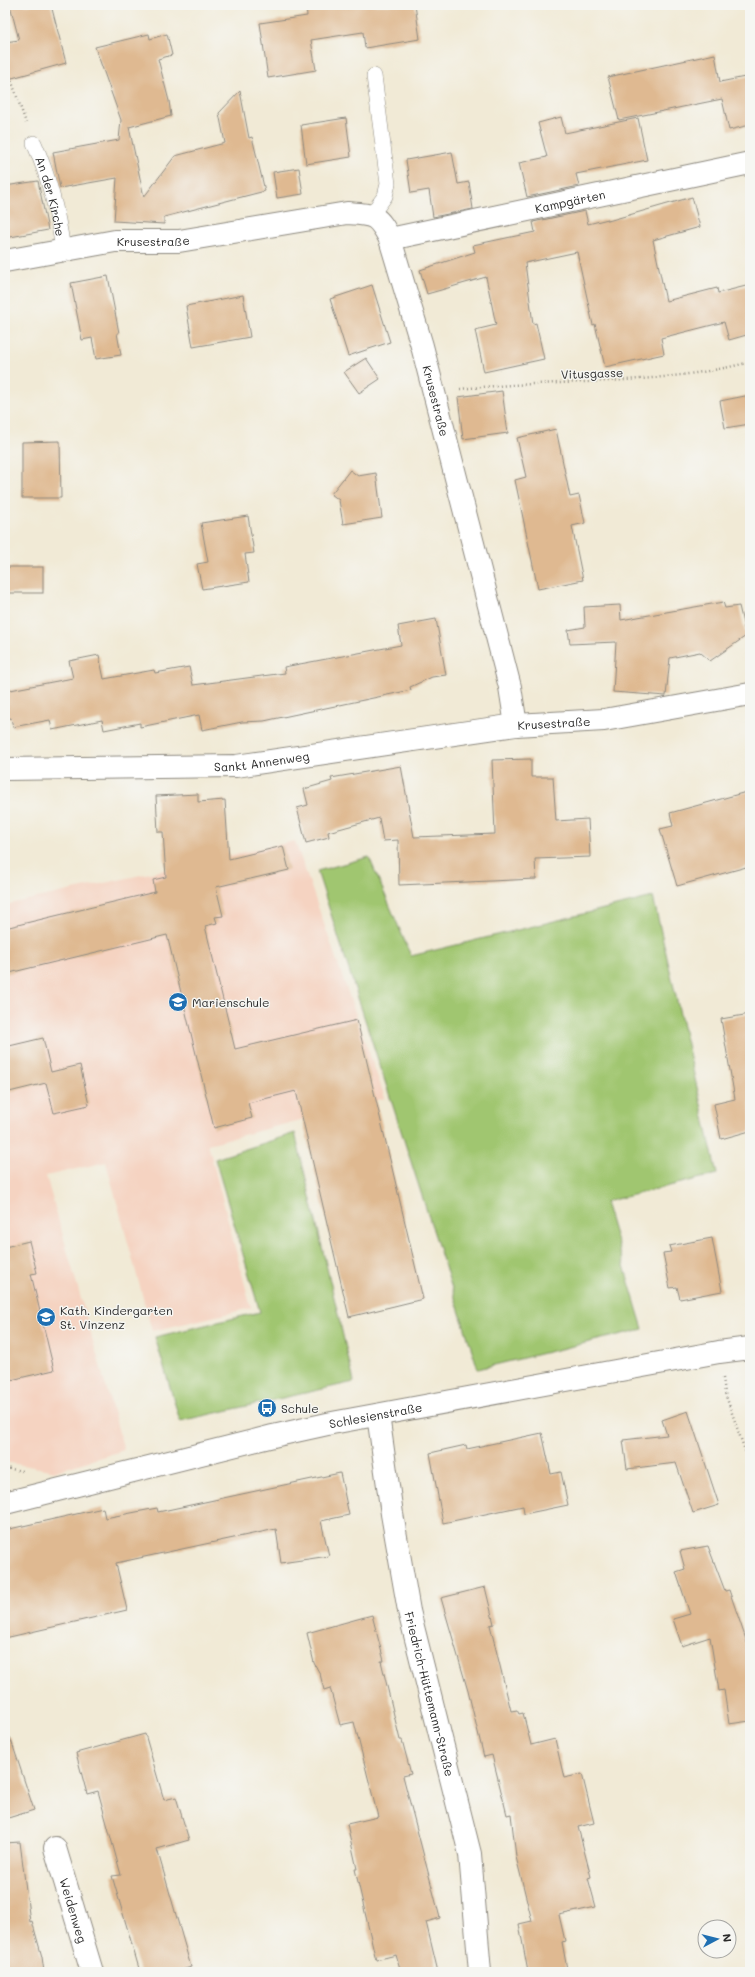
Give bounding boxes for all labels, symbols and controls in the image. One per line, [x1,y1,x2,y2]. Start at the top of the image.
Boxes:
street label: An der Kirche [32,154,69,237]
street label: Kampgärten [533,186,607,216]
street label: Krusestraße [117,231,191,249]
street label: Krusestraße [419,363,453,438]
street label: Vitusgasse [560,364,624,382]
street label: Krusestraße [517,713,591,733]
street label: Sankt Annenweg [214,747,310,774]
school or university icon: Marienschule [167,991,189,1013]
place label: Marienschule [192,994,269,1010]
place label: Kath. Kindergarten St. Vinzenz [60,1302,173,1332]
school or university icon: Kath. Kindergarten St. Vinzenz [35,1306,57,1328]
bus stop icon: Schule [256,1397,278,1419]
street label: Schlesienstraße [328,1399,423,1431]
place label: Schule [281,1400,319,1416]
street label: Friedrich-Hüttemann-Straße [401,1610,458,1778]
street label: Weidenweg [56,1876,91,1945]
north arrow [697,1919,737,1959]
text: N [719,1933,735,1943]

